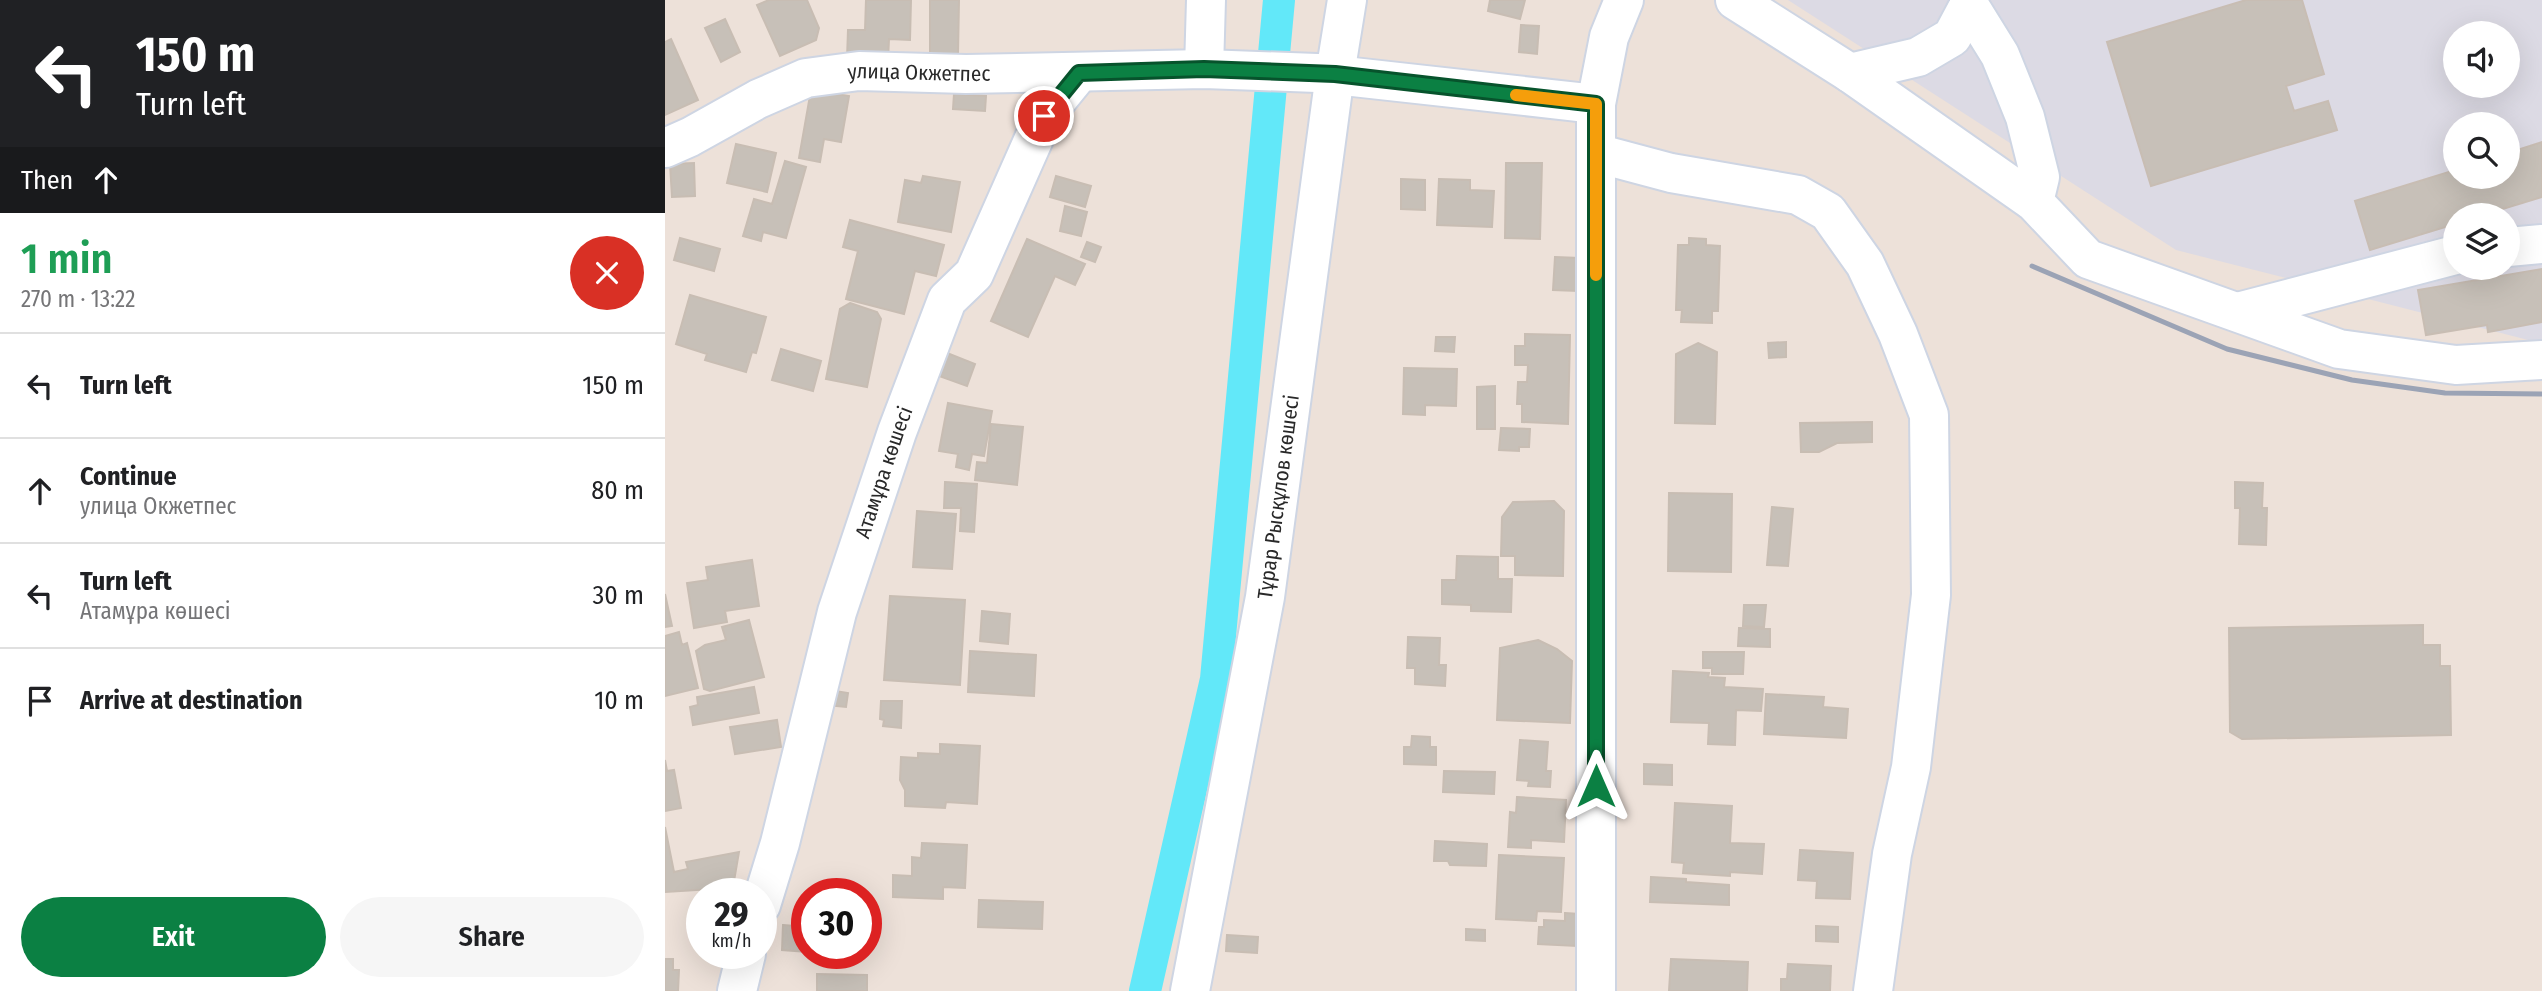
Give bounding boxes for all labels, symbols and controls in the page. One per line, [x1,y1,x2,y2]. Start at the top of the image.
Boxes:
map controls [2443,21,2520,280]
button: sound [2443,21,2520,98]
text: 150 m [136,25,255,84]
icon: left [21,28,112,119]
street label: улица Окжетпес [846,58,991,87]
text: Turn left [136,85,246,123]
pin [1014,86,1074,146]
icon: arrive [1025,97,1063,135]
button: search [2443,112,2520,189]
icon: ahead [87,161,125,199]
text: Then [21,165,73,196]
button: layers [2443,203,2520,280]
text: 1 min [21,234,112,284]
button: close [570,236,644,310]
text: 270 m · 13:22 [21,285,135,313]
icon: left [21,367,59,405]
text: Turn left [80,370,172,401]
text: 150 m [582,370,644,401]
street label: Тұрар Рысқұлов көшесі [1252,393,1305,601]
street label: Атамұра көшесі [849,403,918,542]
text: Continue [80,461,177,492]
icon: ahead [21,472,59,510]
text: 80 m [591,475,644,506]
text: улица Окжетпес [80,492,236,520]
text: Turn left [80,566,172,597]
icon: left [21,577,59,615]
text: 30 m [593,580,644,611]
text: Атамұра көшесі [80,597,231,625]
icon: arrive [21,682,59,720]
text: Arrive at destination [80,685,303,716]
text: 10 m [594,685,644,716]
position arrow [1559,749,1633,823]
speed limit sign: 30 [791,878,882,969]
text: 29 [714,893,749,935]
button: Exit [21,897,326,977]
button: Share [340,897,644,977]
text: km/h [711,930,752,952]

